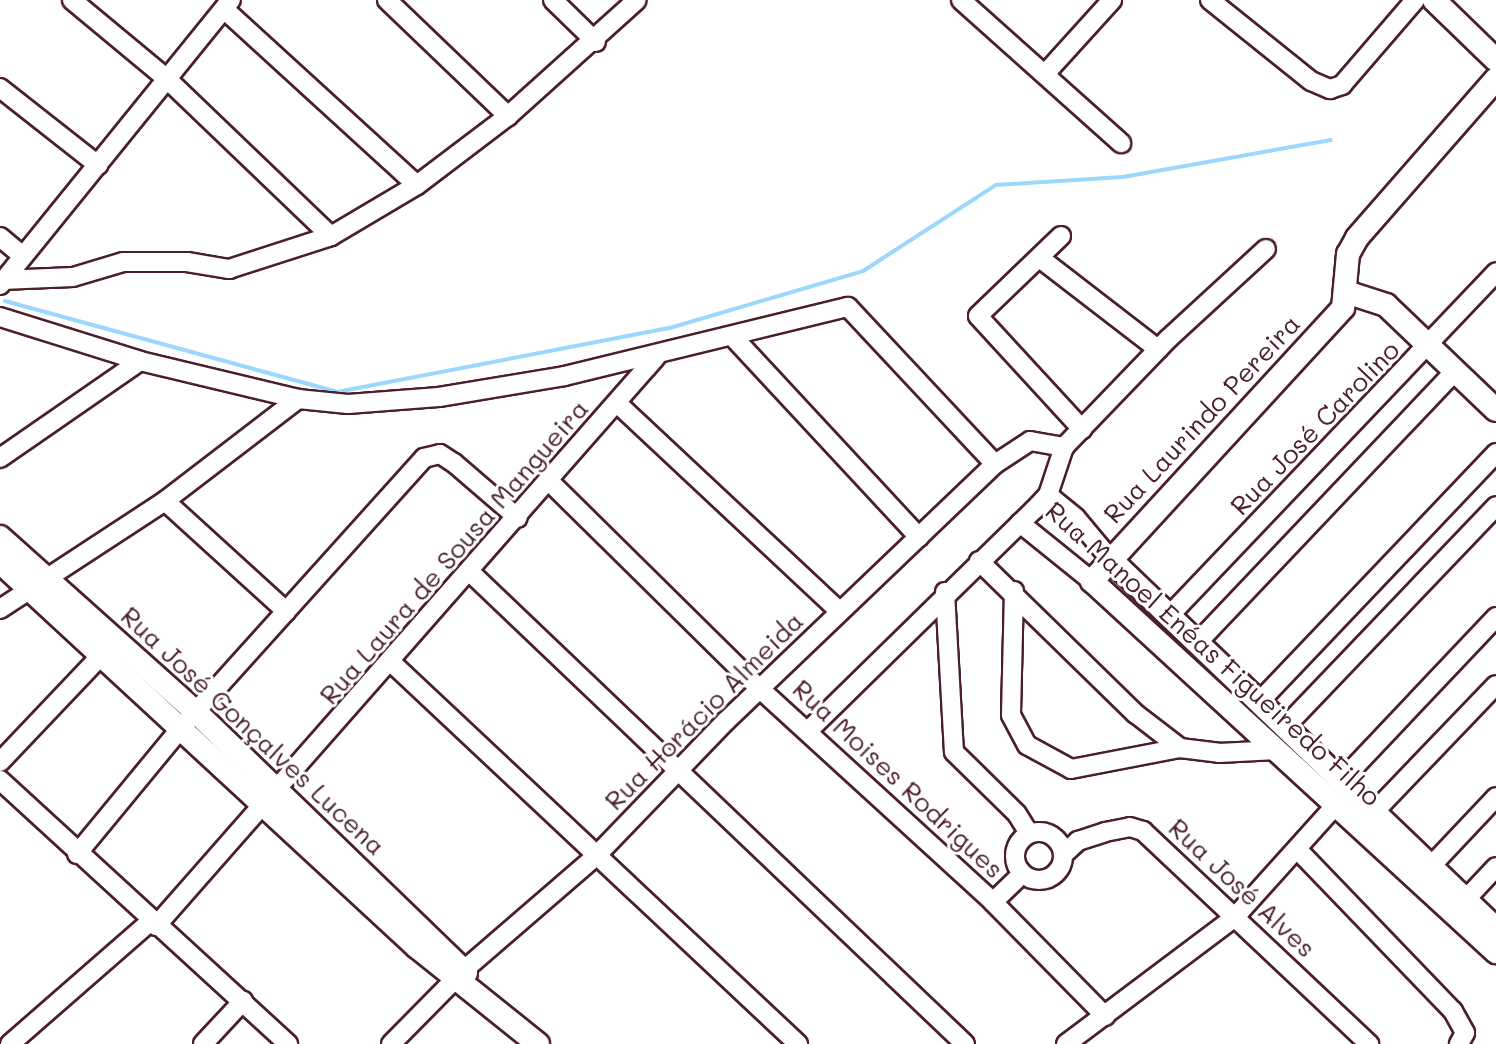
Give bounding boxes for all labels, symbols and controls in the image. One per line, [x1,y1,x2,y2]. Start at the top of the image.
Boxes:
street label: Rua Laurindo Pereira [1097,308,1307,530]
street label: Rua José Carolino [1224,335,1406,521]
street label: Rua Laura de Sousa Mangueira [313,393,595,711]
street label: Rua Manoel Enéas Figueiredo Filho [1039,495,1387,813]
street label: Rua José Gonçalves Lucena [114,600,392,862]
street label: Rua Horácio Almeida [598,605,810,817]
street label: Rua Moises Rodrigues [786,673,1010,885]
street label: Rua José Alves [1162,812,1322,964]

